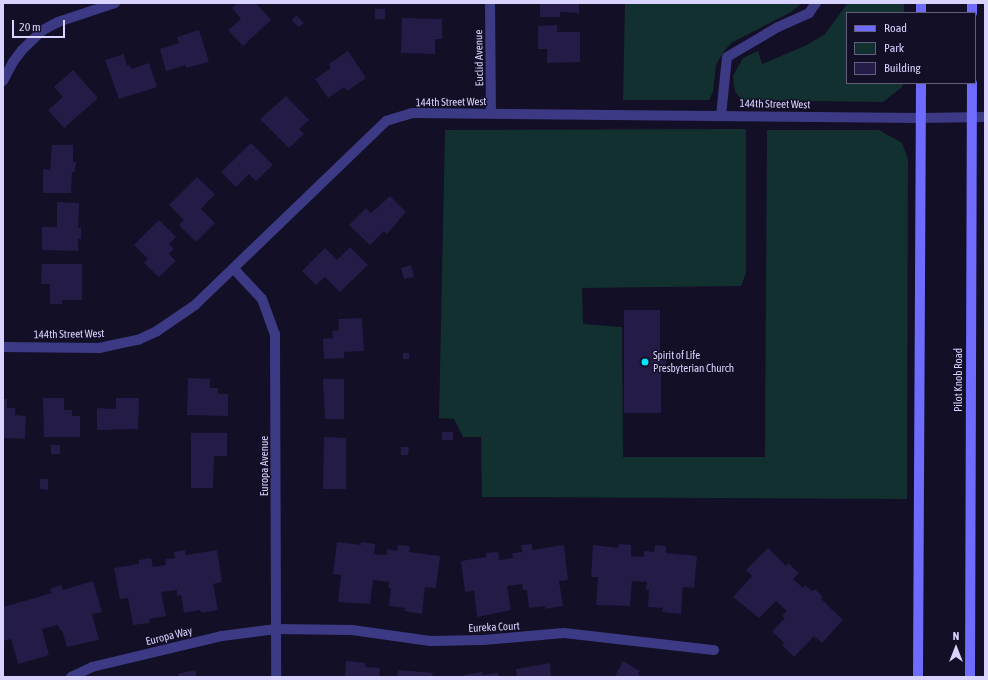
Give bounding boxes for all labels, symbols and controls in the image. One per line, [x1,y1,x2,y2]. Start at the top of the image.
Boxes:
scale bar [14,12,67,38]
legend [846,12,976,84]
text: 20 m [19,20,41,34]
text: Road [884,21,907,35]
street label: Euclid Avenue [472,30,486,86]
text: Park [884,41,904,55]
text: Building [884,61,921,75]
street label: 144th Street West [415,95,487,109]
street label: 144th Street West [739,97,811,111]
street label: 144th Street West [33,327,105,341]
street label: Pilot Knob Road [951,348,965,412]
place label: Spirit of Life Presbyterian Church [653,349,734,375]
marker: Spirit of Life Presbyterian Church [640,357,650,367]
street label: Europa Avenue [257,436,271,496]
street label: Eureka Court [468,619,520,635]
street label: Europa Way [144,624,194,648]
north arrow [936,628,976,668]
text: N [953,630,959,642]

